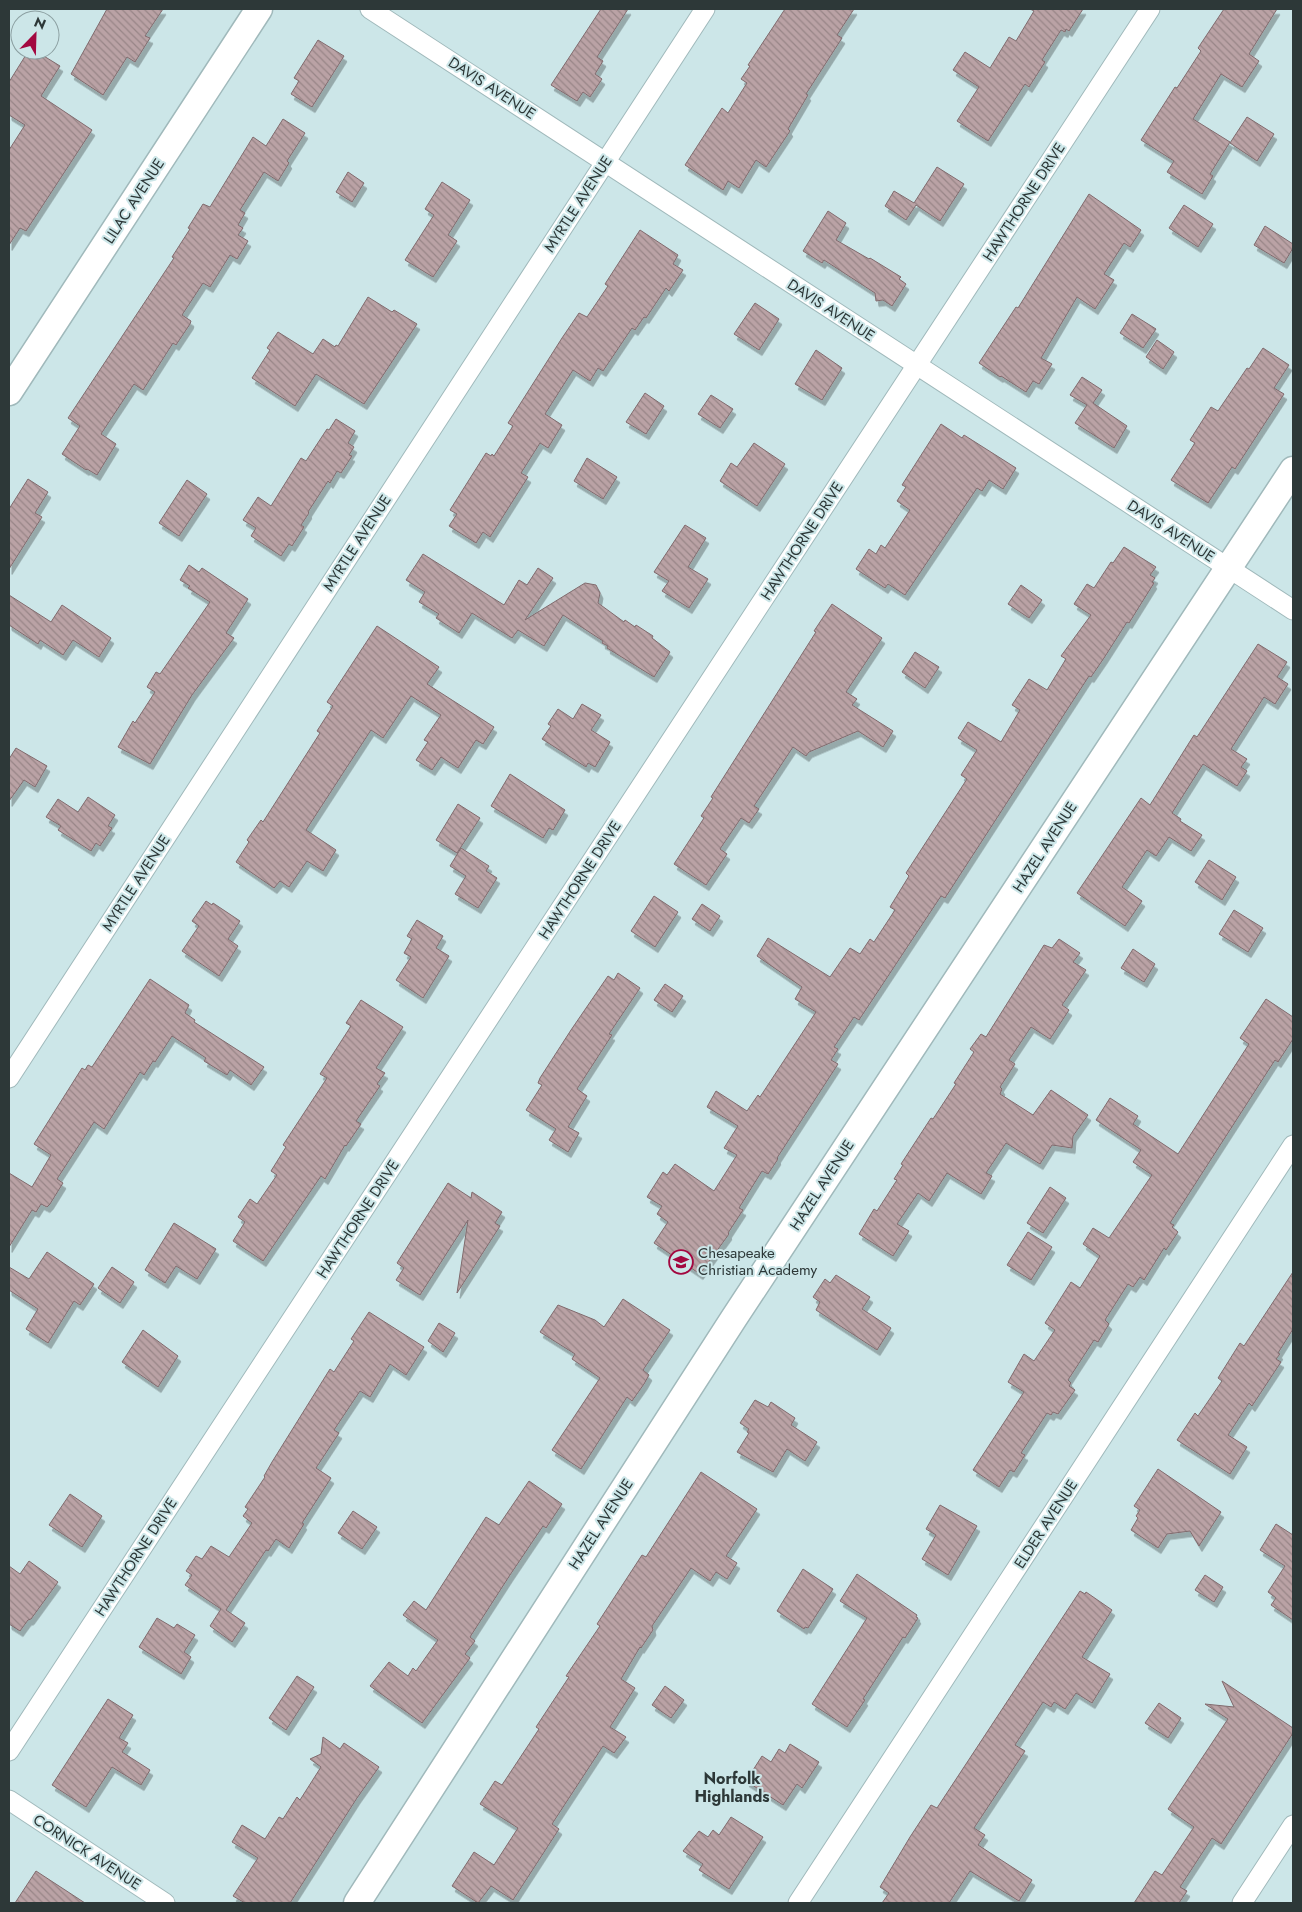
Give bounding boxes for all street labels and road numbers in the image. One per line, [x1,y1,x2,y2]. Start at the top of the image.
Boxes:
street label: DAVIS AVENUE [444,51,540,125]
street label: HAWTHORNE DRIVE [977,138,1071,266]
street label: MYRTLE AVENUE [538,151,618,257]
street label: LILAC AVENUE [98,154,170,248]
street label: DAVIS AVENUE [783,273,879,347]
street label: HAWTHORNE DRIVE [755,477,849,605]
street label: MYRTLE AVENUE [317,490,397,596]
street label: DAVIS AVENUE [1123,494,1219,568]
street label: HAZEL AVENUE [1007,797,1083,897]
street label: HAWTHORNE DRIVE [533,816,627,944]
street label: MYRTLE AVENUE [96,830,176,936]
street label: HAZEL AVENUE [784,1135,860,1235]
street label: HAWTHORNE DRIVE [311,1155,405,1283]
street label: HAZEL AVENUE [563,1474,639,1574]
street label: ELDER AVENUE [1009,1475,1083,1573]
street label: HAWTHORNE DRIVE [89,1493,183,1621]
street label: CORNICK AVENUE [29,1809,145,1895]

